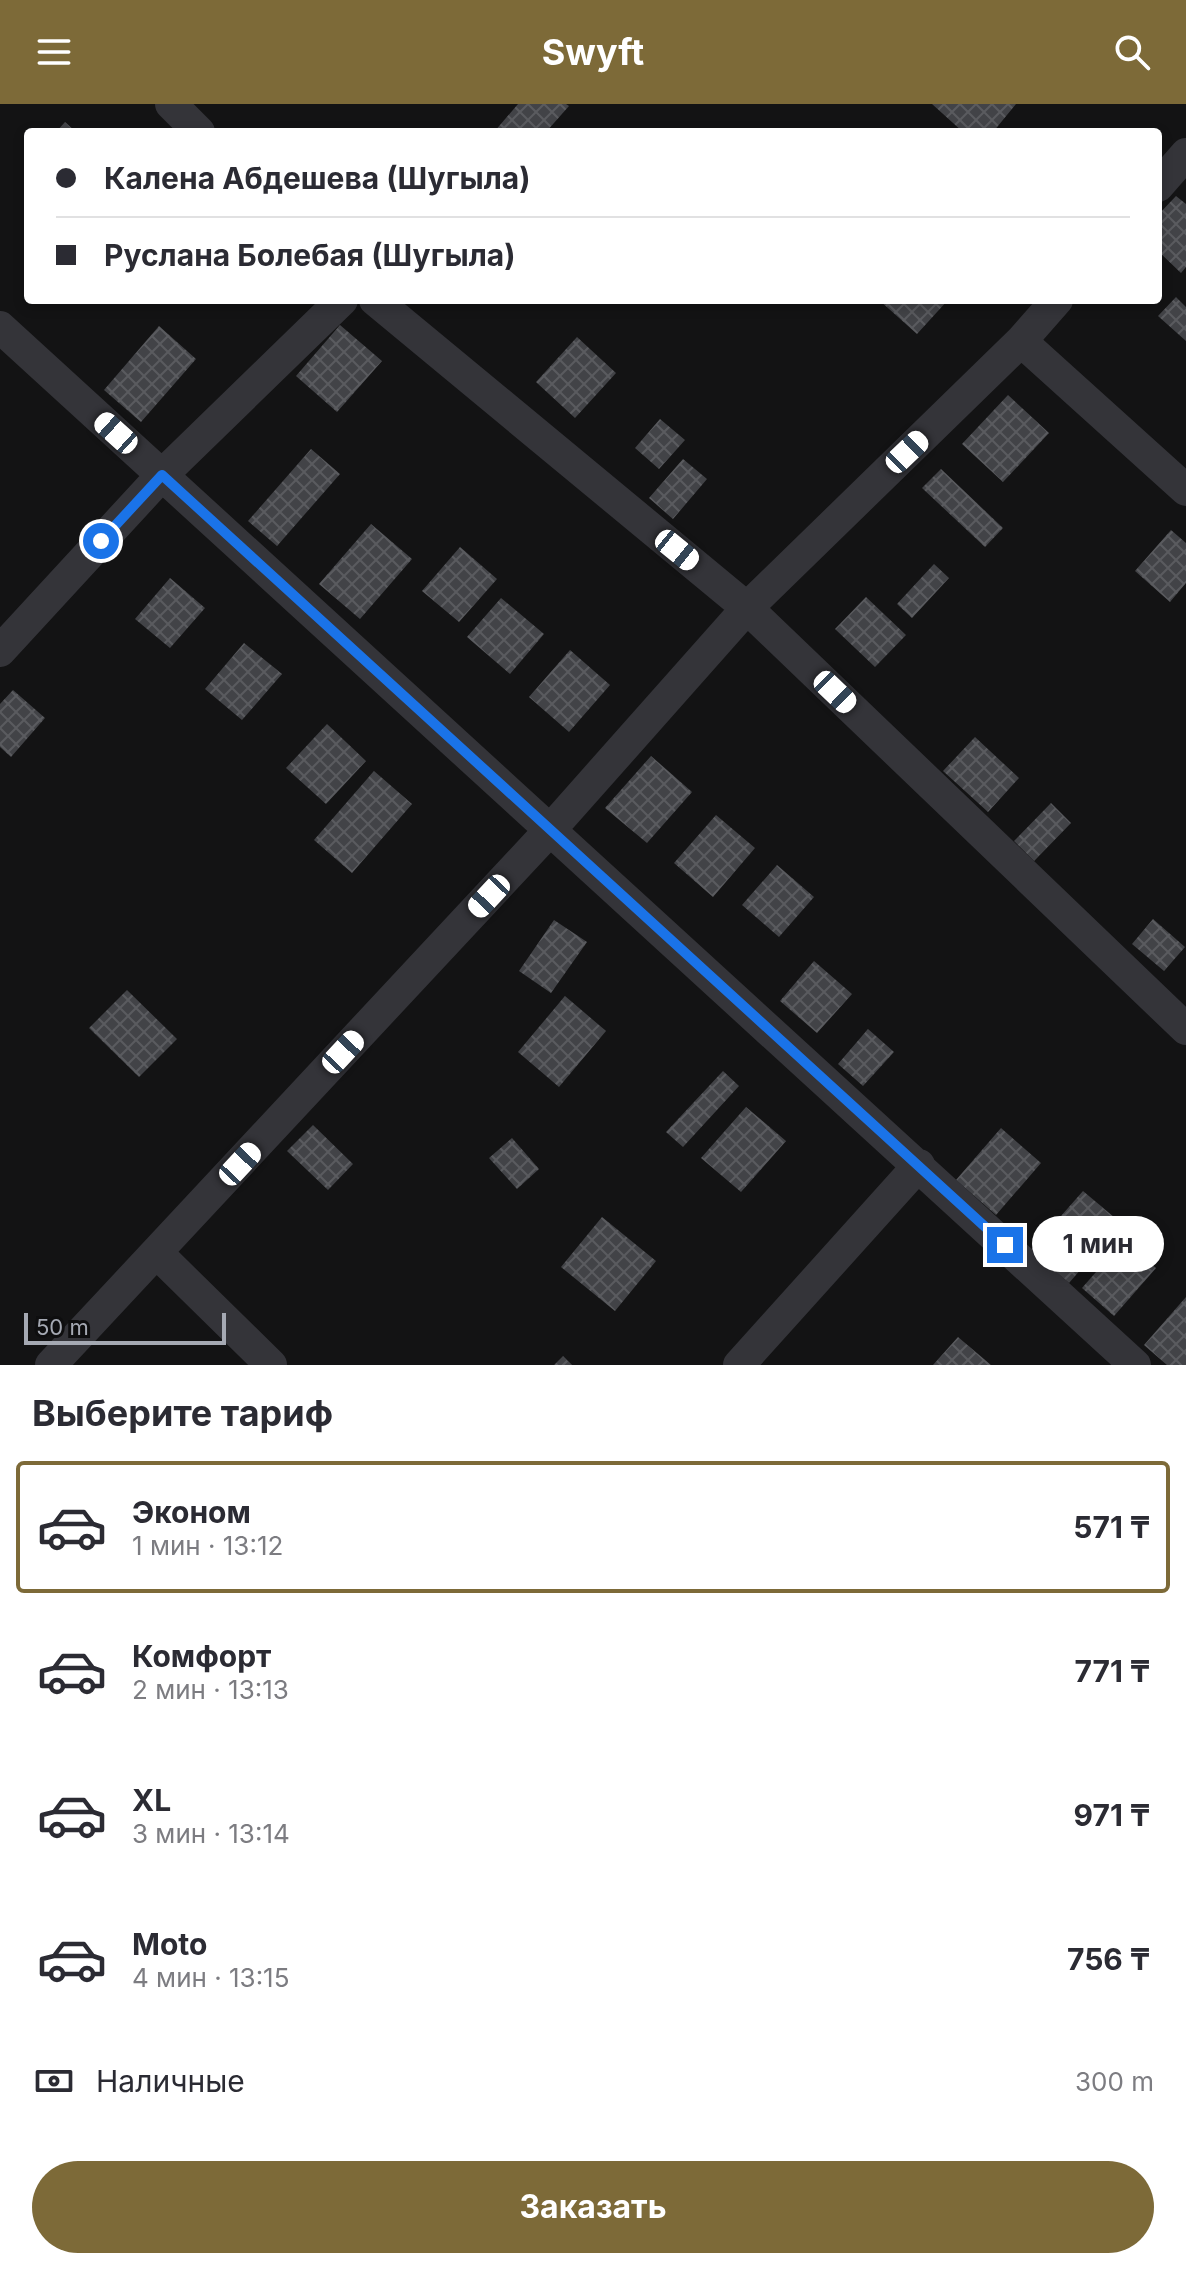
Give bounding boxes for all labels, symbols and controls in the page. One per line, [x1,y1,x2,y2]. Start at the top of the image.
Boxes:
icon: menu [32,30,76,74]
text: Swyft [542,30,644,74]
icon: search [1110,30,1154,74]
text: Калена Абдешева (Шугыла) [104,160,530,196]
text: Руслана Болебая (Шугыла) [104,237,516,273]
car [90,408,142,458]
car [881,427,933,477]
route start [83,523,119,559]
car [651,526,703,574]
car [809,667,861,717]
car [464,870,514,922]
car [318,1026,368,1078]
car [215,1138,265,1190]
callout: 1 мин [1033,1217,1165,1273]
route end [987,1227,1023,1263]
text: 1 мин [1063,1228,1133,1259]
scale bar [24,1309,226,1345]
text: 50 m [36,1314,89,1340]
text: Выберите тариф [32,1391,333,1435]
icon: car [36,1491,108,1563]
text: Эконом [132,1494,251,1530]
text: 571 ₸ [1073,1509,1150,1545]
text: 1 мин · 13:12 [132,1530,283,1561]
icon: car [36,1635,108,1707]
text: Комфорт [132,1638,271,1674]
text: 771 ₸ [1074,1653,1150,1689]
text: 2 мин · 13:13 [132,1674,289,1705]
icon: car [36,1779,108,1851]
text: XL [132,1782,171,1818]
text: 971 ₸ [1074,1797,1150,1833]
text: 3 мин · 13:14 [132,1818,290,1849]
icon: car [36,1923,108,1995]
text: Moto [132,1926,207,1962]
text: 756 ₸ [1067,1941,1150,1977]
text: 4 мин · 13:15 [132,1962,290,1993]
icon: cash [32,2059,76,2103]
text: Наличные [96,2063,245,2099]
text: 300 m [1075,2066,1154,2097]
button: Заказать [32,2161,1154,2253]

